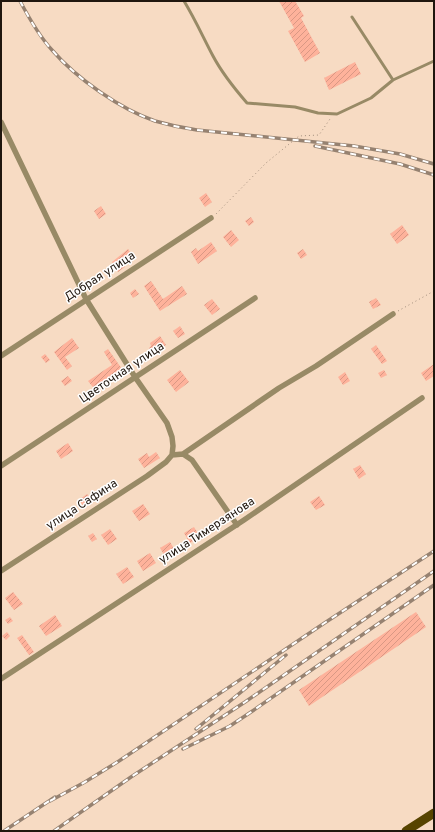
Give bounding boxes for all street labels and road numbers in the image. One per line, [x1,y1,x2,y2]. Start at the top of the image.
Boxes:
street label: Добрая улица [62,248,138,306]
street label: Цветочная улица [77,339,167,407]
street label: улица Сафина [43,476,121,534]
street label: улица Тимерзянова [156,494,258,568]

